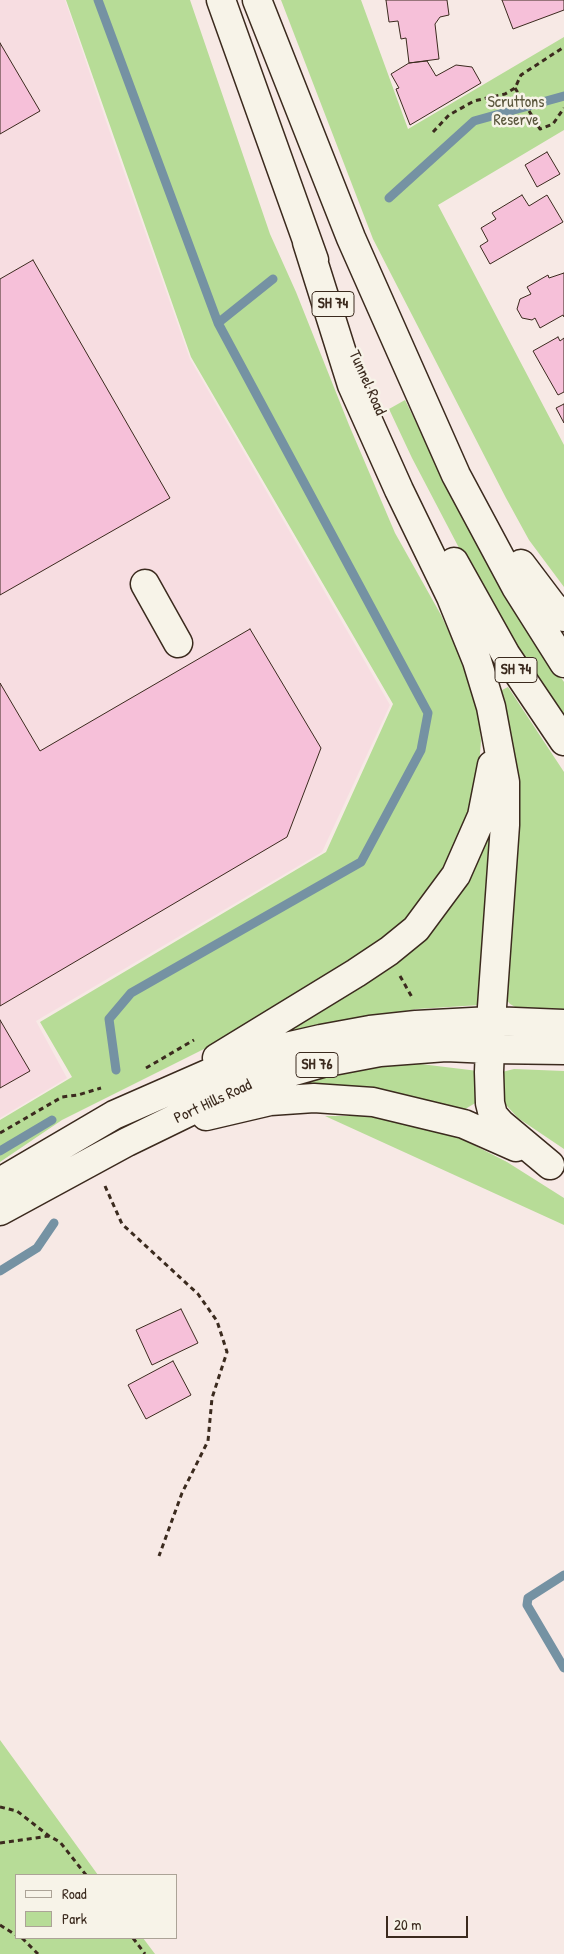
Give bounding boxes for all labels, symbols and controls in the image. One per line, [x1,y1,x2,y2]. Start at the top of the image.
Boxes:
park label: Scruttons Reserve [488,93,544,131]
road number: SH 74 [312,292,354,316]
street label: Tunnel Road [344,348,390,418]
road number: SH 74 [495,658,537,682]
road number: SH 76 [296,1052,338,1078]
street label: Port Hills Road [171,1076,255,1128]
legend [15,1874,178,1939]
text: Road [62,1883,87,1904]
scale bar [389,1906,472,1938]
text: Park [62,1908,87,1929]
text: 20 m [394,1914,421,1935]

